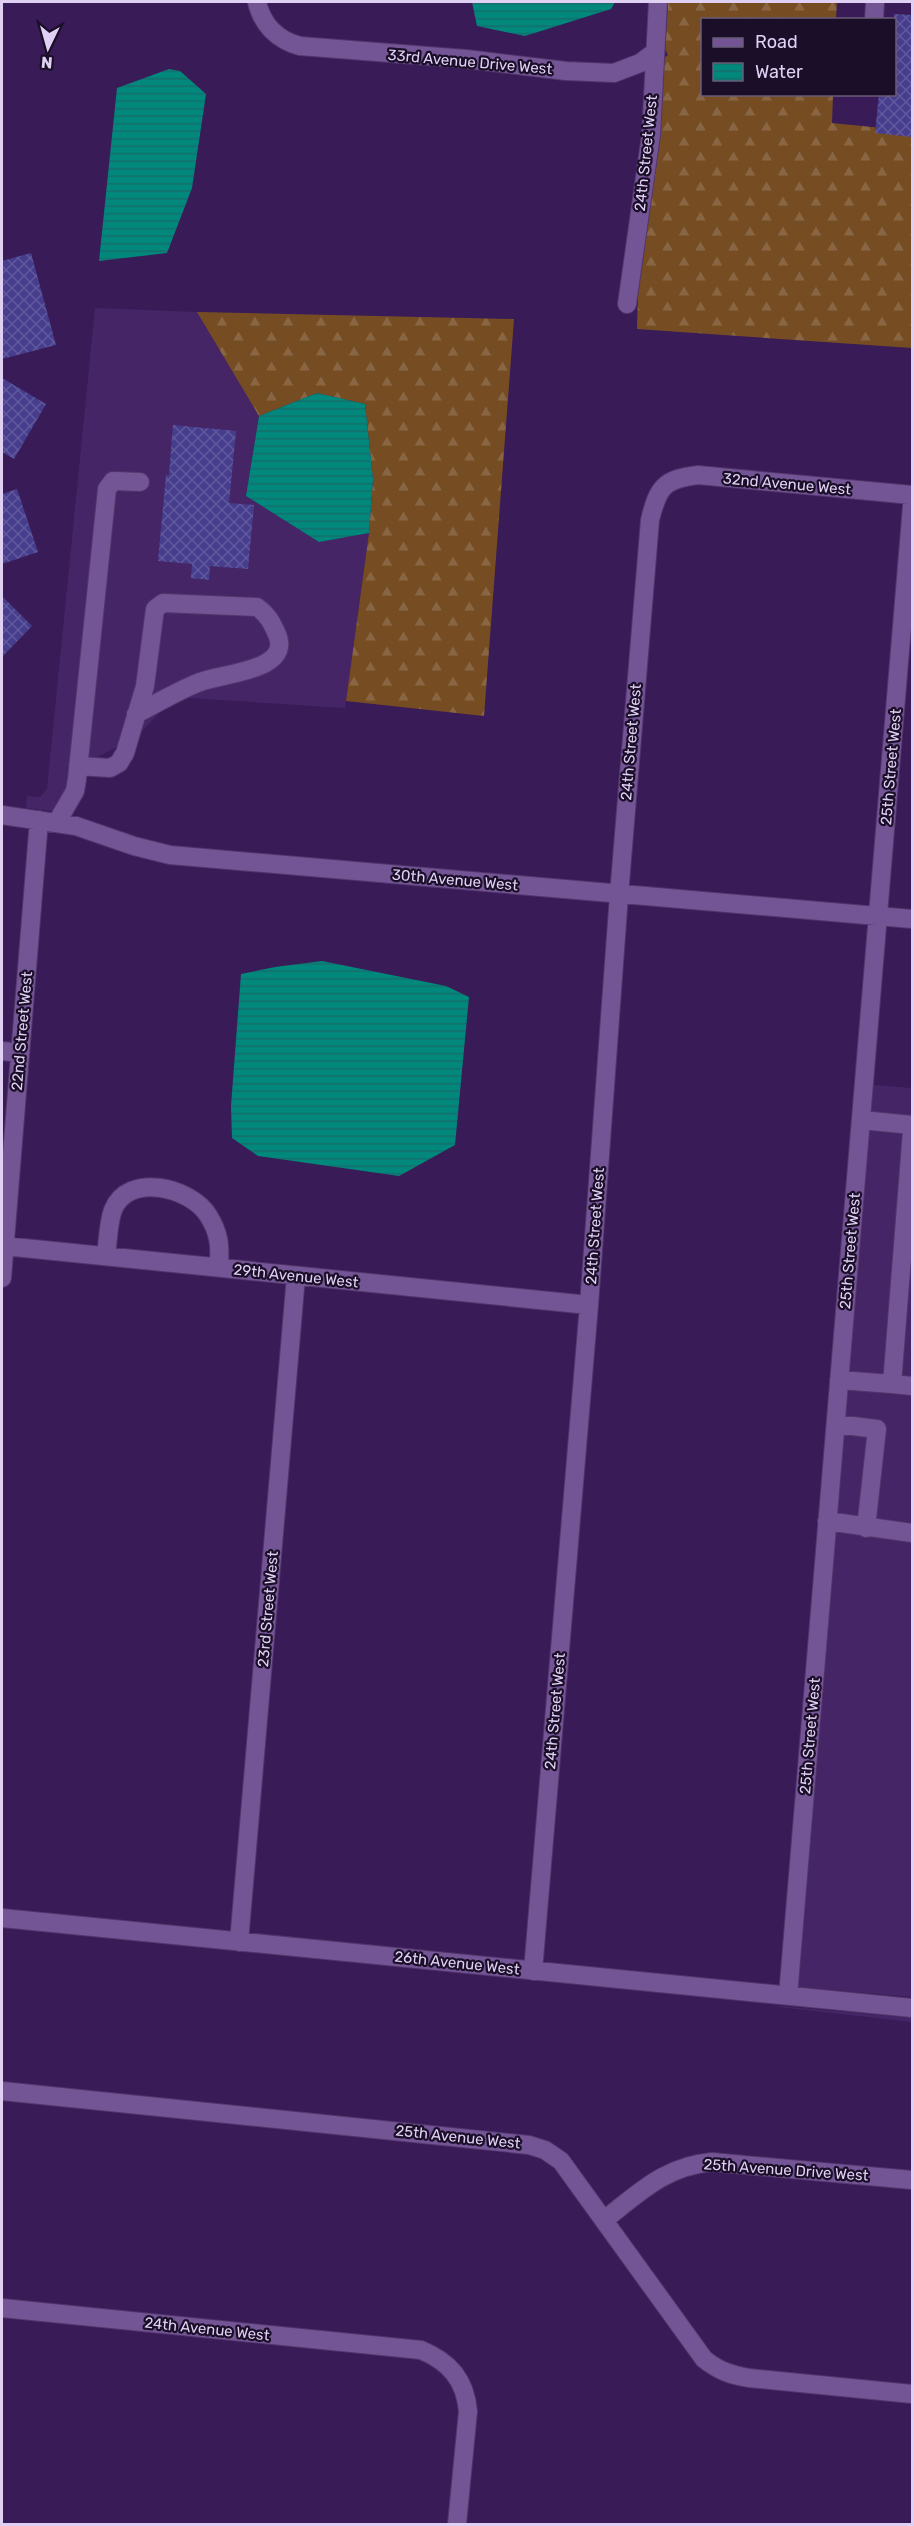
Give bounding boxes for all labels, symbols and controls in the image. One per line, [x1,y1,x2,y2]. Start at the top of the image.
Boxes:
north arrow [18,18,78,78]
legend [701,18,896,96]
text: Road [755,31,798,53]
street label: 33rd Avenue Drive West [387,46,553,78]
text: N [40,52,53,72]
text: Water [755,61,803,83]
street label: 24th Street West [631,94,661,212]
street label: 32nd Avenue West [722,469,852,499]
street label: 24th Street West [617,683,645,801]
street label: 25th Street West [877,708,905,826]
street label: 30th Avenue West [391,866,519,894]
street label: 22nd Street West [8,970,36,1091]
street label: 24th Street West [582,1167,608,1285]
street label: 25th Street West [836,1192,864,1310]
street label: 29th Avenue West [233,1260,360,1292]
street label: 23rd Street West [254,1550,282,1668]
street label: 24th Street West [541,1652,569,1770]
street label: 25th Street West [796,1677,824,1795]
street label: 26th Avenue West [394,1947,521,1979]
street label: 25th Avenue West [395,2121,522,2153]
street label: 25th Avenue Drive West [703,2155,869,2185]
street label: 24th Avenue West [143,2313,271,2345]

